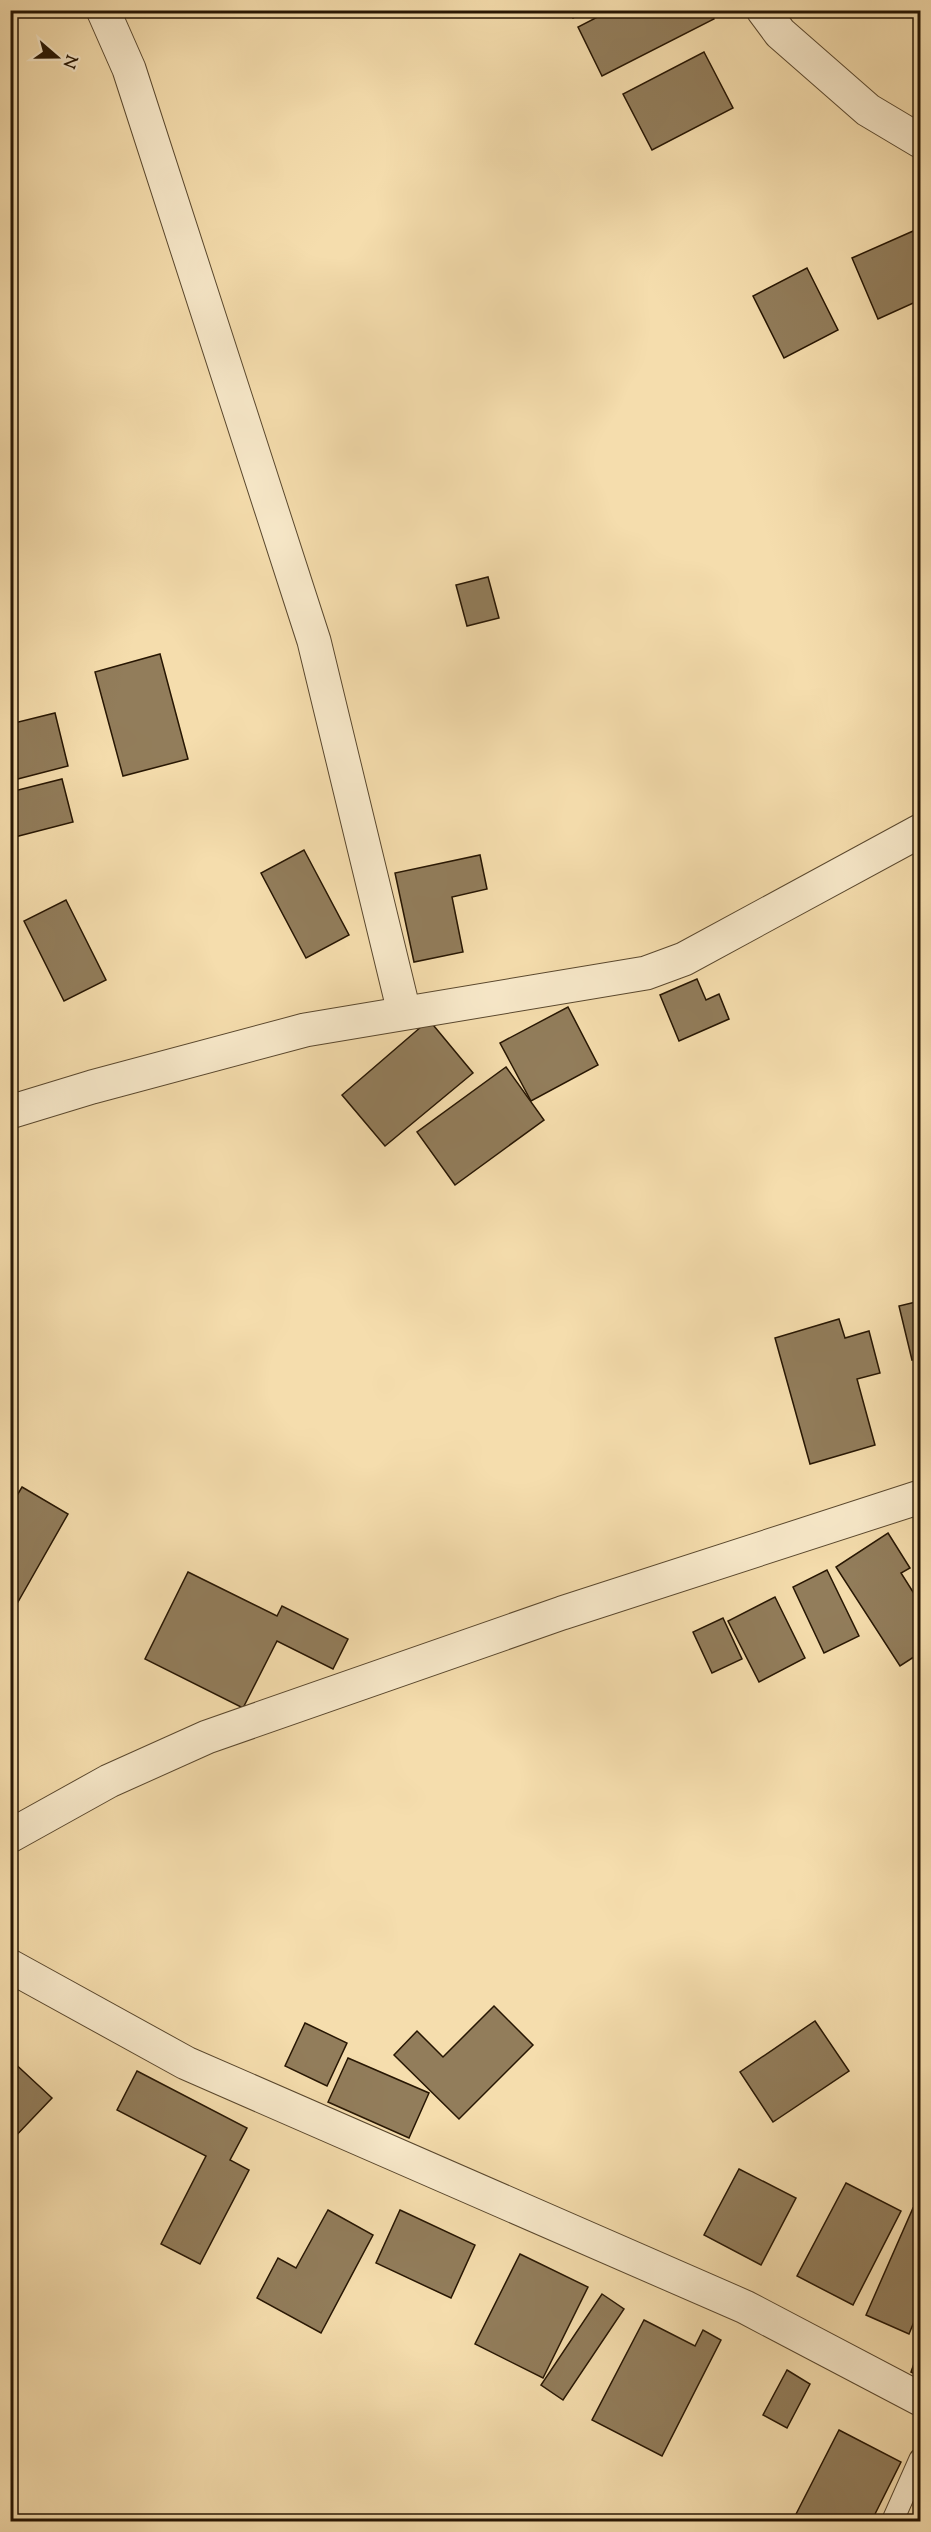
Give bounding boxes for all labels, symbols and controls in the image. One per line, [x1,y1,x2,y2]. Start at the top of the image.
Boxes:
north arrow [27,27,87,87]
text: N [56,51,82,71]

